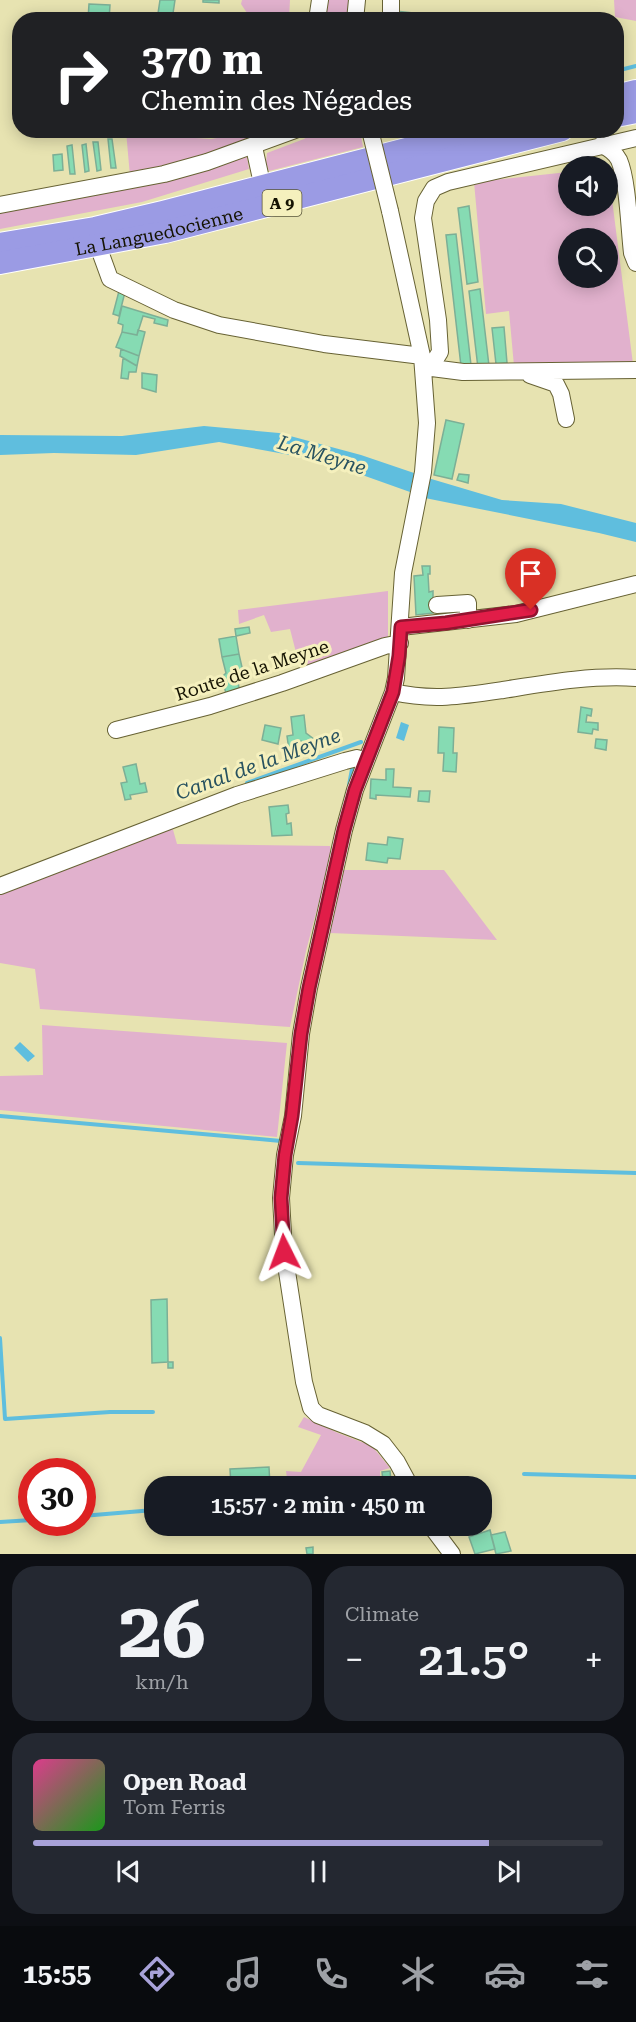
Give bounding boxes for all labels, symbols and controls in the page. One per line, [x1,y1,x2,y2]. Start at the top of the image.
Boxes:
text: 370 m [141,35,263,84]
icon: right [42,36,120,114]
text: Chemin des Négades [141,85,412,117]
map controls [558,156,618,288]
button: sound [558,156,618,216]
road number: A 9 [262,190,302,216]
street label: La Languedocienne [73,202,245,259]
button: search [558,228,618,288]
water label: La Meyne [274,430,369,480]
pin [505,548,556,610]
icon: arrive [514,557,547,590]
street label: Route de la Meyne [173,635,332,705]
water label: Canal de la Meyne [172,723,344,805]
position arrow [252,1220,316,1284]
speed limit sign: 30 [18,1458,96,1536]
text: 15:57 · 2 min · 450 m [211,1493,425,1518]
text: 26 [118,1585,206,1676]
text: Climate [345,1602,419,1626]
text: 21.5° [418,1633,530,1686]
text: − [345,1640,363,1679]
text: + [585,1640,603,1679]
text: km/h [135,1670,189,1694]
text: Open Road [123,1770,246,1795]
text: Tom Ferris [123,1795,225,1819]
icon: previous [112,1855,145,1888]
icon: pause [302,1855,335,1888]
icon: next [492,1855,525,1888]
icon: directions [136,1953,178,1995]
icon: music [223,1953,265,1995]
icon: phone [310,1953,352,1995]
icon: climate [397,1953,439,1995]
icon: car [484,1953,526,1995]
icon: filters [571,1953,613,1995]
text: 15:55 [23,1958,91,1990]

